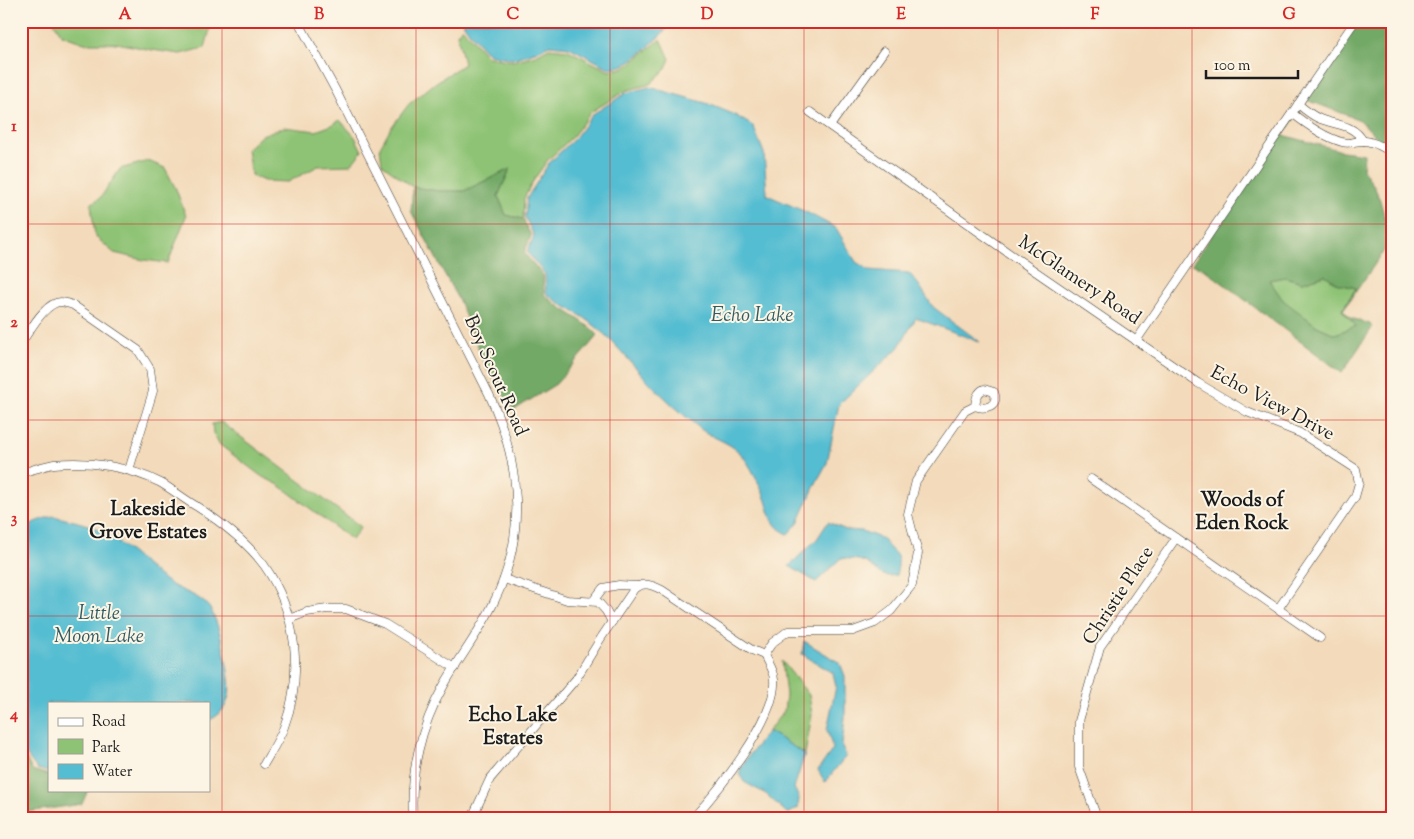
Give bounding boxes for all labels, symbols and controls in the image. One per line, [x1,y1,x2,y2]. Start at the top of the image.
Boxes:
text: A [119,4,132,27]
text: B [314,4,324,27]
text: C [507,4,520,27]
text: D [701,4,714,27]
text: E [896,4,906,27]
text: F [1091,4,1100,27]
text: G [1282,4,1296,27]
scale bar [1206,48,1299,80]
text: 100 m [1214,56,1251,77]
text: 1 [11,116,17,139]
street label: McGlamery Road [1012,230,1146,332]
water label: Echo Lake [711,302,793,331]
street label: Boy Scout Road [456,311,534,441]
text: 2 [10,312,18,335]
street label: Echo View Drive [1205,360,1339,448]
district label: Woods of Eden Rock [1195,487,1289,539]
district label: Lakeside Grove Estates [89,496,207,548]
text: 3 [11,508,18,531]
street label: Christie Place [1077,541,1161,651]
water label: Little Moon Lake [54,600,144,652]
legend [48,702,210,792]
district label: Echo Lake Estates [469,702,557,754]
text: 4 [9,704,18,727]
text: Road [92,712,126,733]
text: Park [92,738,121,759]
text: Water [92,762,133,783]

